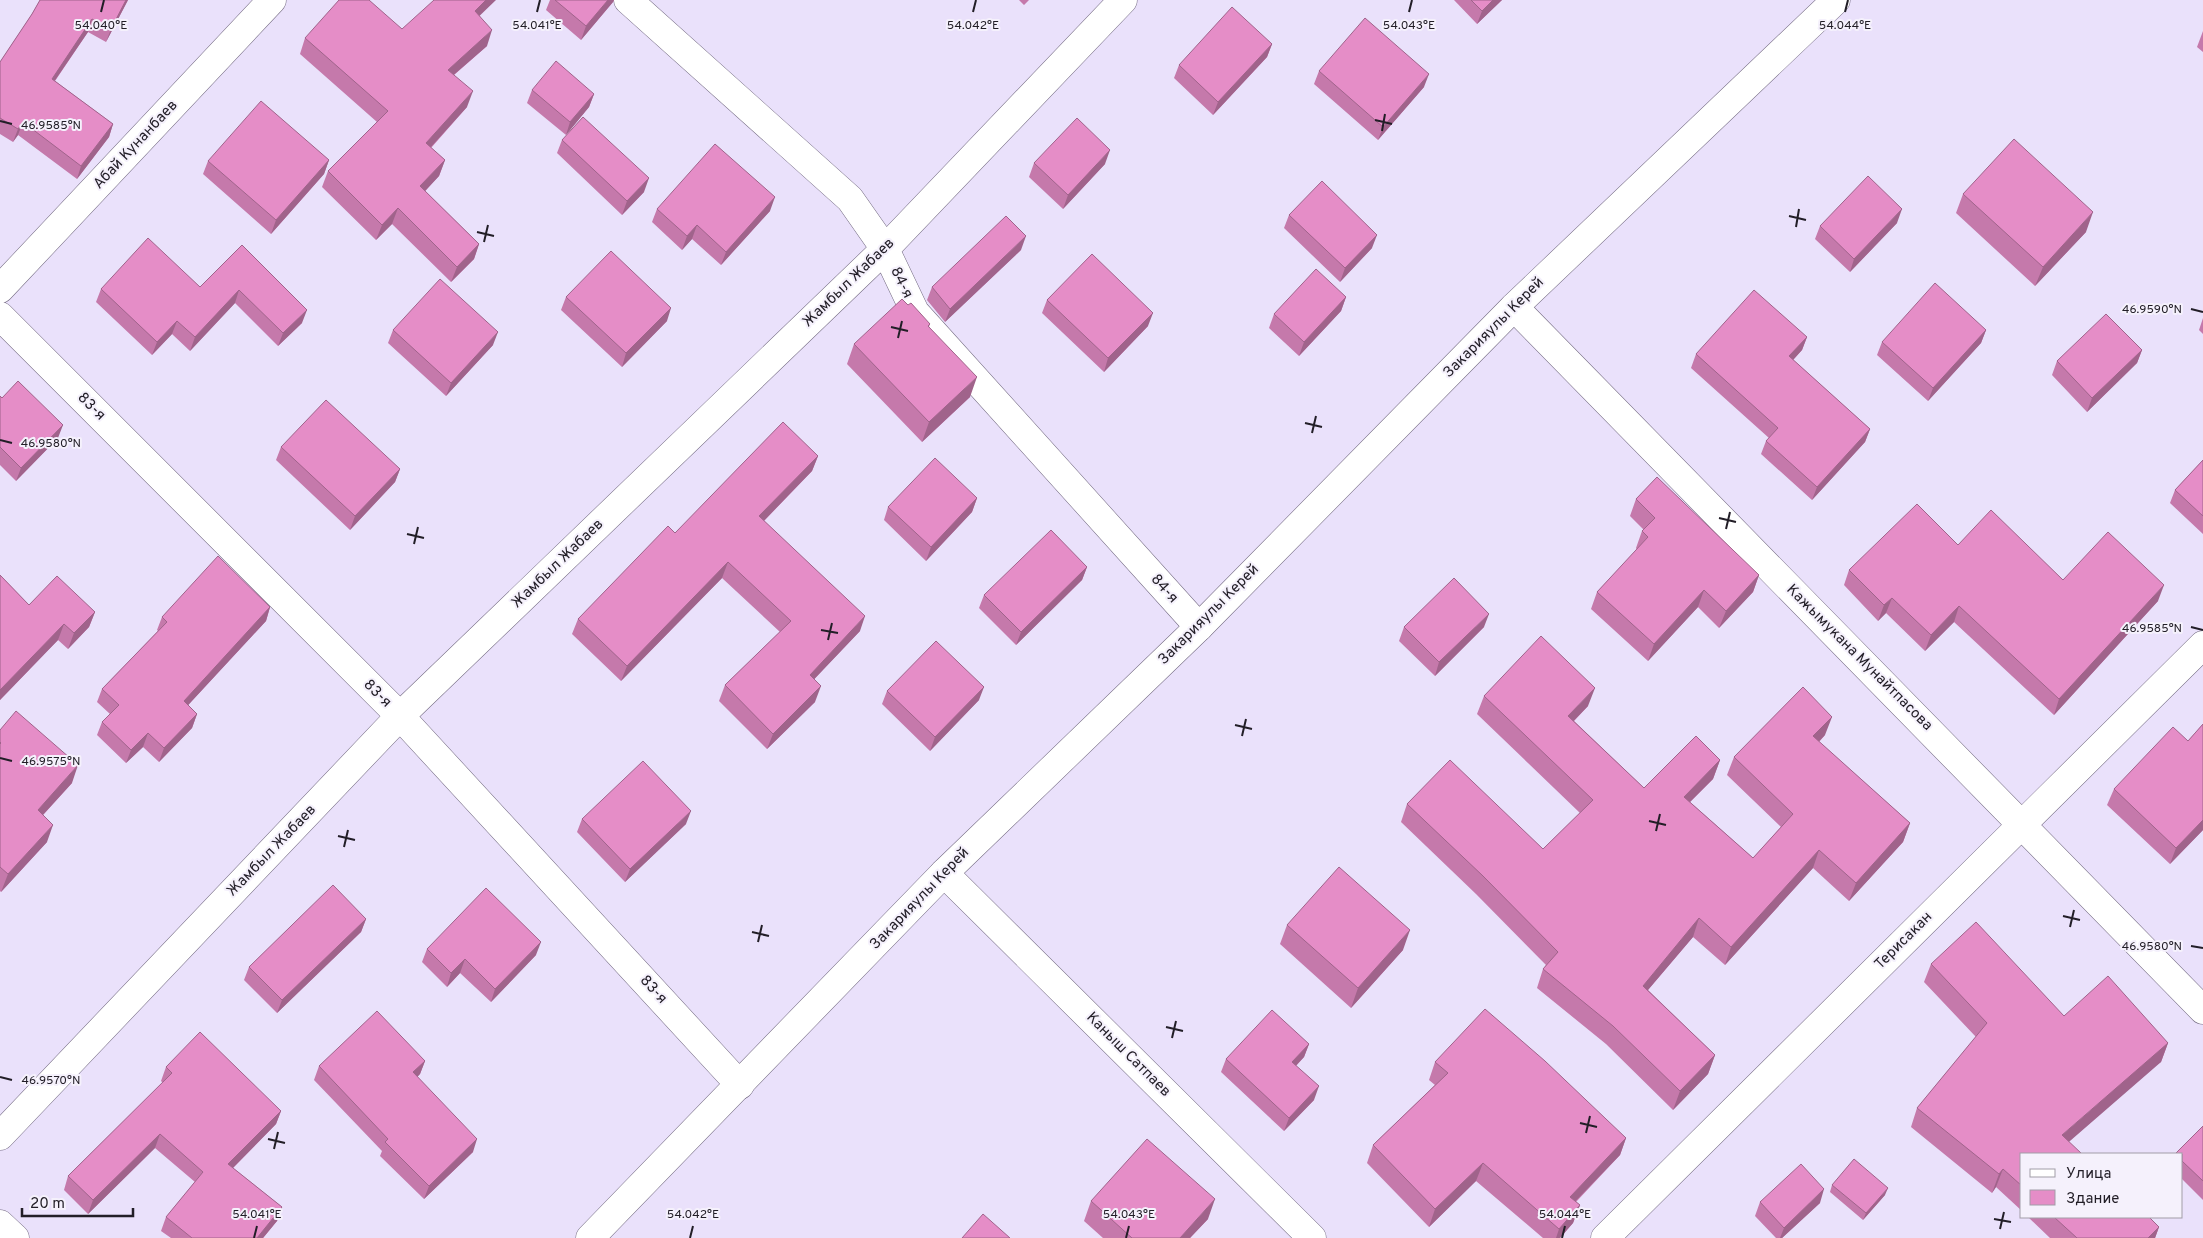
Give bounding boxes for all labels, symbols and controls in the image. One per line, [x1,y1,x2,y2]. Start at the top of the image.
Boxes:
text: 54.040°E [75,18,127,34]
text: 54.041°E [512,18,562,34]
text: 54.042°E [947,18,999,34]
text: 54.043°E [1383,18,1435,34]
text: 54.044°E [1819,18,1871,34]
street label: Абай Кунанбаев [90,96,182,194]
text: 46.9585°N [21,118,81,134]
street label: Жамбыл Жабаев [799,234,899,332]
street label: 84-я [885,264,917,302]
street label: Закарияулы Керей [1439,273,1549,383]
text: 46.9590°N [2122,302,2182,318]
street label: 83-я [73,389,109,425]
text: 46.9580°N [21,436,81,452]
street label: Жамбыл Жабаев [508,515,608,613]
street label: Закарияулы Керей [1154,560,1264,670]
street label: 84-я [1146,571,1182,607]
street label: Кажымукана Мунайтпасова [1782,581,1936,735]
text: 46.9585°N [2122,621,2182,637]
street label: 83-я [359,676,395,712]
text: 46.9575°N [22,754,80,770]
street label: Жамбыл Жабаев [223,801,321,901]
street label: Закарияулы Керей [866,844,974,954]
street label: Терисакан [1871,908,1937,974]
text: 46.9580°N [2122,939,2182,955]
street label: 83-я [635,972,671,1008]
street label: Каныш Сатпаев [1082,1009,1174,1101]
text: 46.9570°N [22,1073,80,1089]
legend [2020,1153,2183,1218]
text: Улица [2066,1165,2111,1184]
scale bar [22,1186,134,1218]
text: Здание [2066,1190,2119,1209]
text: 20 m [30,1195,65,1214]
text: 54.041°E [232,1207,282,1223]
text: 54.042°E [667,1207,719,1223]
text: 54.043°E [1103,1207,1155,1223]
text: 54.044°E [1539,1207,1591,1223]

